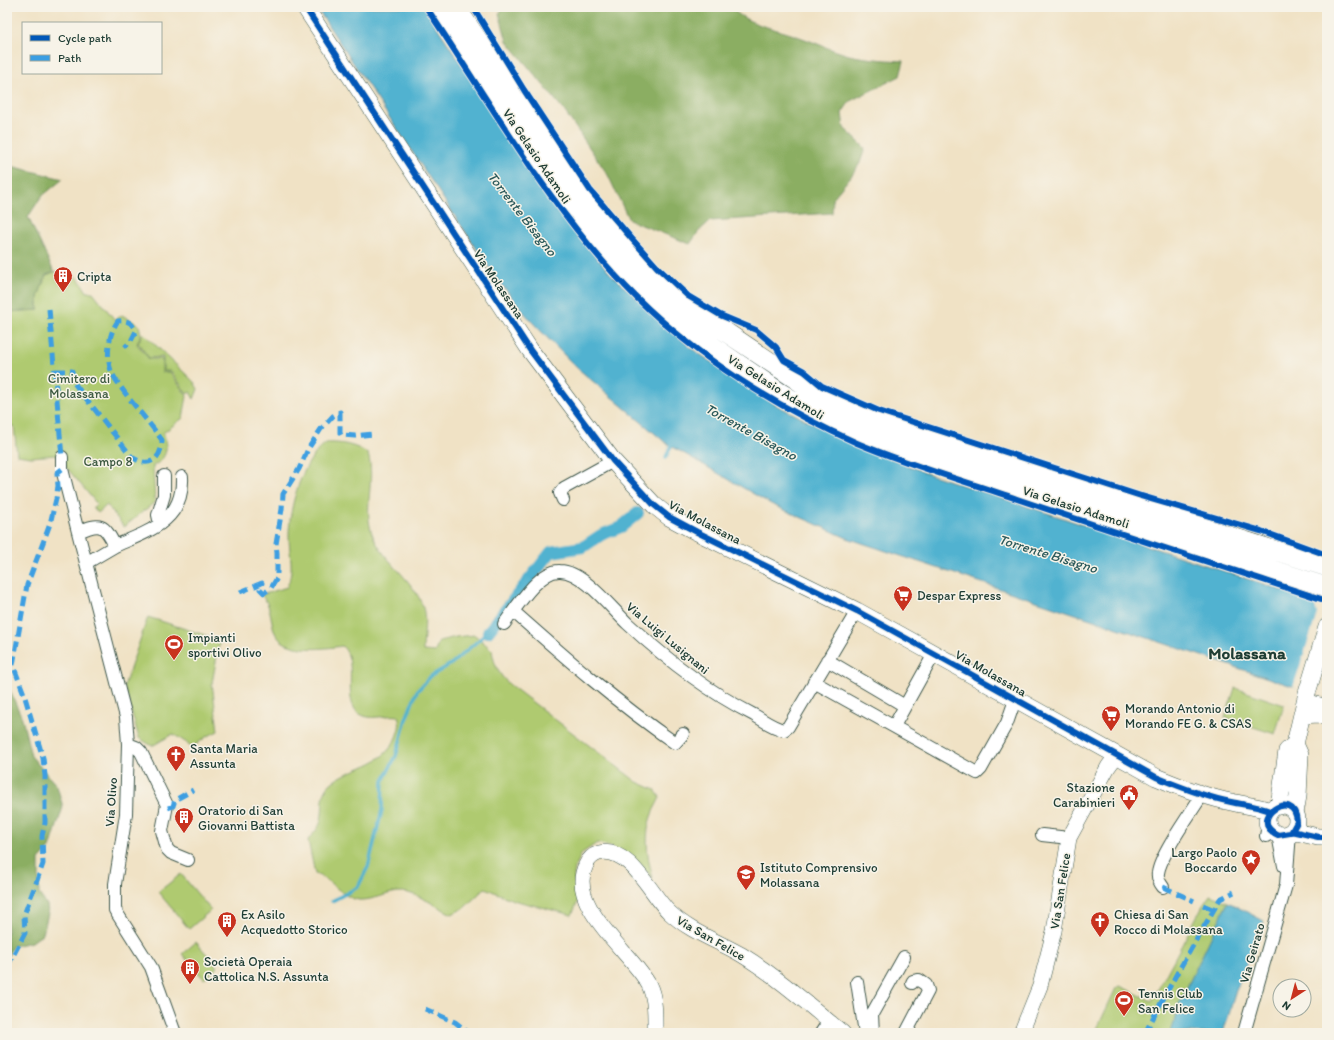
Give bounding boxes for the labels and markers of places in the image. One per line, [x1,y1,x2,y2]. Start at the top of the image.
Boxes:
building icon: Cripta [52,265,74,293]
place label: Cripta [77,269,112,284]
supermarket icon: Despar Express [892,584,914,612]
place label: Despar Express [917,588,1001,603]
place label: Impianti sportivi Olivo [188,630,262,660]
sports icon: Impianti sportivi Olivo [163,633,185,661]
place label: Morando Antonio di Morando FE G. & CSAS [1125,701,1251,731]
supermarket icon: Morando Antonio di Morando FE G. & CSAS [1100,704,1122,732]
place label: Santa Maria Assunta [190,741,258,771]
church icon: Santa Maria Assunta [165,744,187,772]
place label: Stazione Carabinieri [1053,780,1115,810]
public building icon: Stazione Carabinieri [1118,783,1140,811]
place label: Oratorio di San Giovanni Battista [198,803,295,833]
building icon: Oratorio di San Giovanni Battista [173,806,195,834]
place label: Largo Paolo Boccardo [1171,845,1237,875]
place icon: Largo Paolo Boccardo [1240,848,1262,876]
place label: Istituto Comprensivo Molassana [760,860,878,890]
school or university icon: Istituto Comprensivo Molassana [735,863,757,891]
place label: Ex Asilo Acquedotto Storico [241,907,348,937]
place label: Chiesa di San Rocco di Molassana [1114,907,1223,937]
building icon: Ex Asilo Acquedotto Storico [216,910,238,938]
church icon: Chiesa di San Rocco di Molassana [1089,910,1111,938]
place label: Società Operaia Cattolica N.S. Assunta [204,954,329,984]
building icon: Società Operaia Cattolica N.S. Assunta [179,957,201,985]
place label: Tennis Club San Felice [1138,986,1203,1016]
sports icon: Tennis Club San Felice [1113,989,1135,1017]

